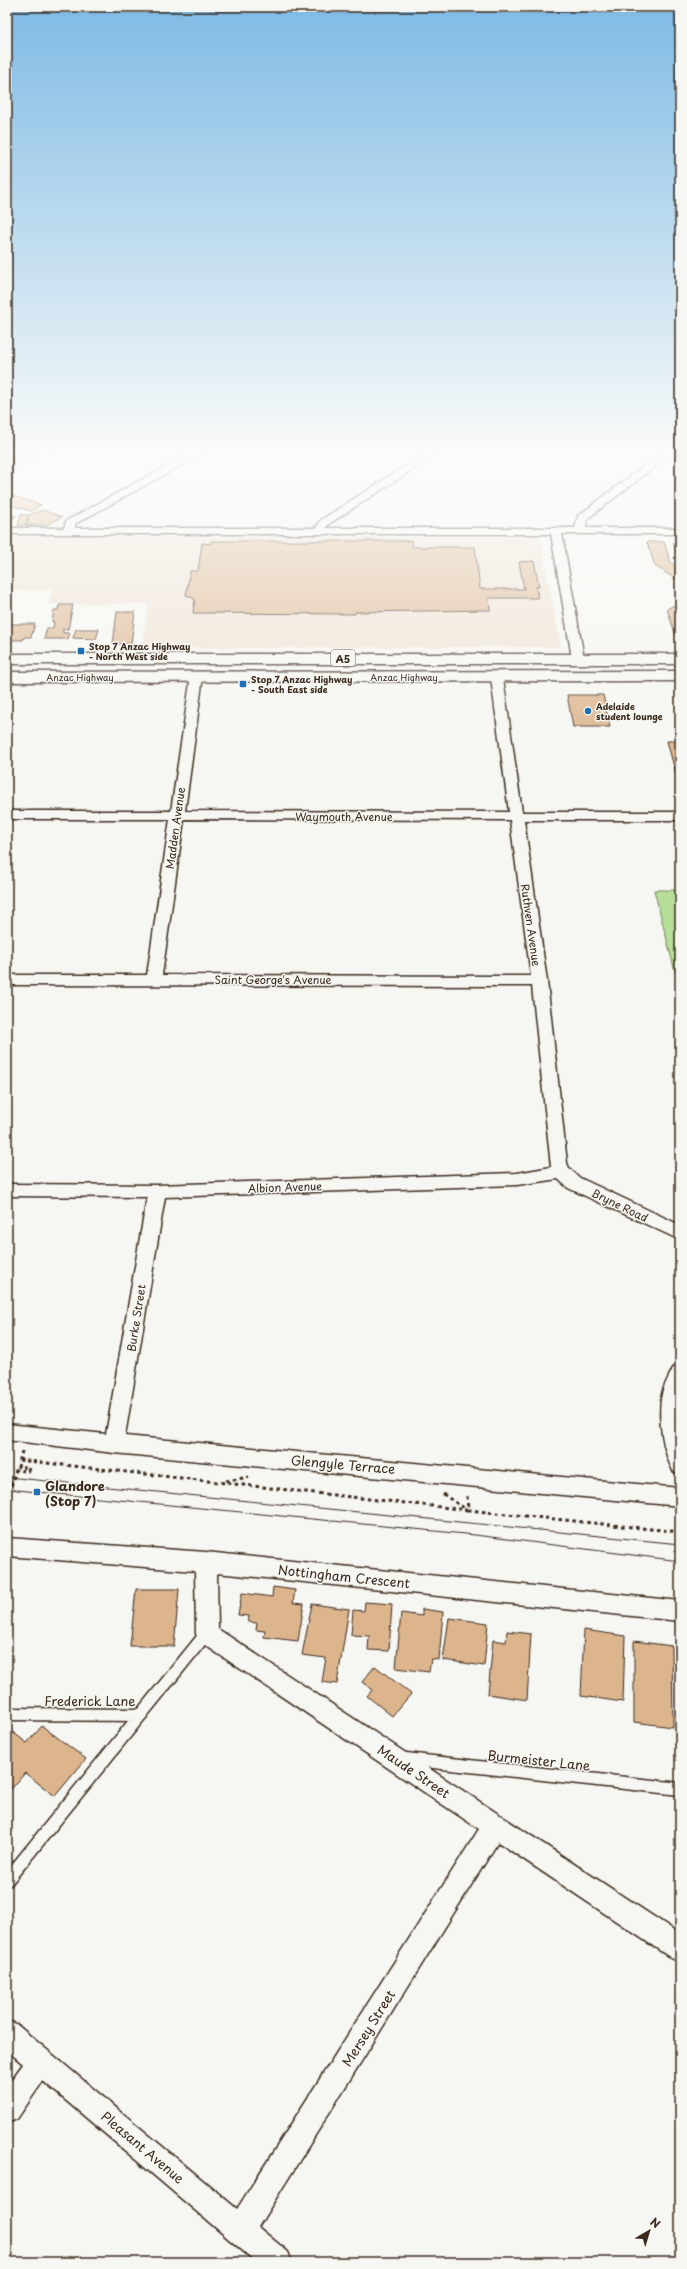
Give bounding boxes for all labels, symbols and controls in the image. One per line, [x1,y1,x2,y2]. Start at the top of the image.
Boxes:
place label: Stop 7 Anzac Highway - North West side [89,639,190,663]
marker: Stop 7 Anzac Highway - North West side [76,646,86,656]
road number: A5 [331,650,355,666]
street label: Anzac Highway [46,670,114,684]
street label: Anzac Highway [370,670,438,684]
place label: Stop 7 Anzac Highway - South East side [251,672,352,696]
marker: Stop 7 Anzac Highway - South East side [238,679,248,689]
place label: Adelaide student lounge [595,699,663,723]
marker: Adelaide student lounge [583,706,593,716]
street label: Madden Avenue [161,786,189,870]
street label: Waymouth Avenue [295,808,393,825]
street label: Ruthven Avenue [517,883,545,967]
street label: Saint George's Avenue [214,971,332,988]
street label: Albion Avenue [248,1177,322,1197]
street label: Bryne Road [589,1184,651,1226]
street label: Burke Street [122,1283,150,1353]
street label: Glengyle Terrace [290,1450,396,1478]
place label: Glandore (Stop 7) [45,1476,105,1510]
marker: Glandore (Stop 7) [32,1487,42,1497]
street label: Nottingham Crescent [277,1560,411,1592]
street label: Frederick Lane [44,1691,136,1710]
street label: Maude Street [374,1740,454,1802]
street label: Burmeister Lane [487,1745,591,1775]
street label: Mersey Street [337,1986,399,2070]
street label: Pleasant Avenue [97,2107,189,2187]
north arrow [629,2211,669,2251]
text: N [647,2213,664,2232]

